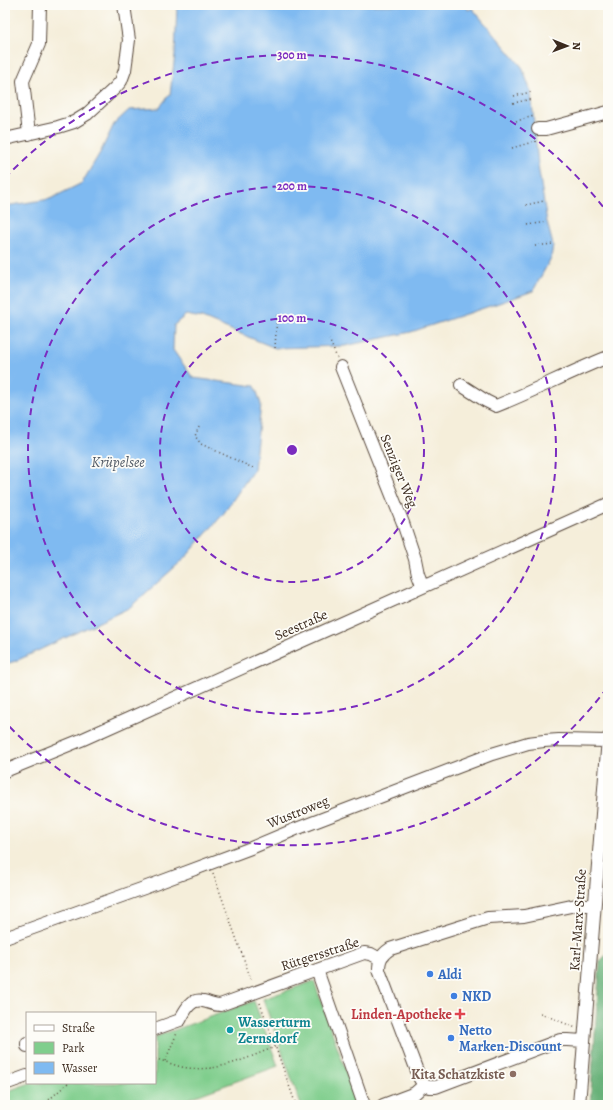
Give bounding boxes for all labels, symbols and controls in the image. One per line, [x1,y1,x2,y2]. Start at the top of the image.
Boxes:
north arrow [547,26,587,66]
text: N [569,42,584,50]
text: 300 m [277,47,307,63]
text: 200 m [277,178,307,194]
text: 100 m [278,310,306,326]
street label: Senziger Weg [376,431,422,511]
centre of rings [285,443,299,457]
water label: Krüpelsee [91,452,145,472]
street label: Seestraße [271,605,331,645]
street label: Wustroweg [263,791,332,833]
street label: Karl-Marx-Straße [565,868,591,972]
street label: Rütgersstraße [278,932,362,976]
place label: Aldi [437,965,462,984]
marker: Aldi [425,969,435,979]
place label: NKD [462,987,491,1006]
marker: NKD [449,991,459,1001]
place label: Linden-Apotheke [351,1005,453,1024]
marker: Linden-Apotheke [455,1009,465,1019]
legend [26,1012,156,1084]
place label: Wasserturm Zernsdorf [237,1013,311,1048]
text: Straße [62,1020,95,1036]
place label: Netto Marken-Discount [459,1021,562,1056]
marker: Wasserturm Zernsdorf [225,1025,235,1035]
marker: Netto Marken-Discount [446,1033,456,1043]
text: Park [62,1040,85,1056]
text: Wasser [61,1060,98,1076]
place label: Kita Schatzkiste [411,1065,506,1084]
marker: Kita Schatzkiste [508,1069,518,1079]

